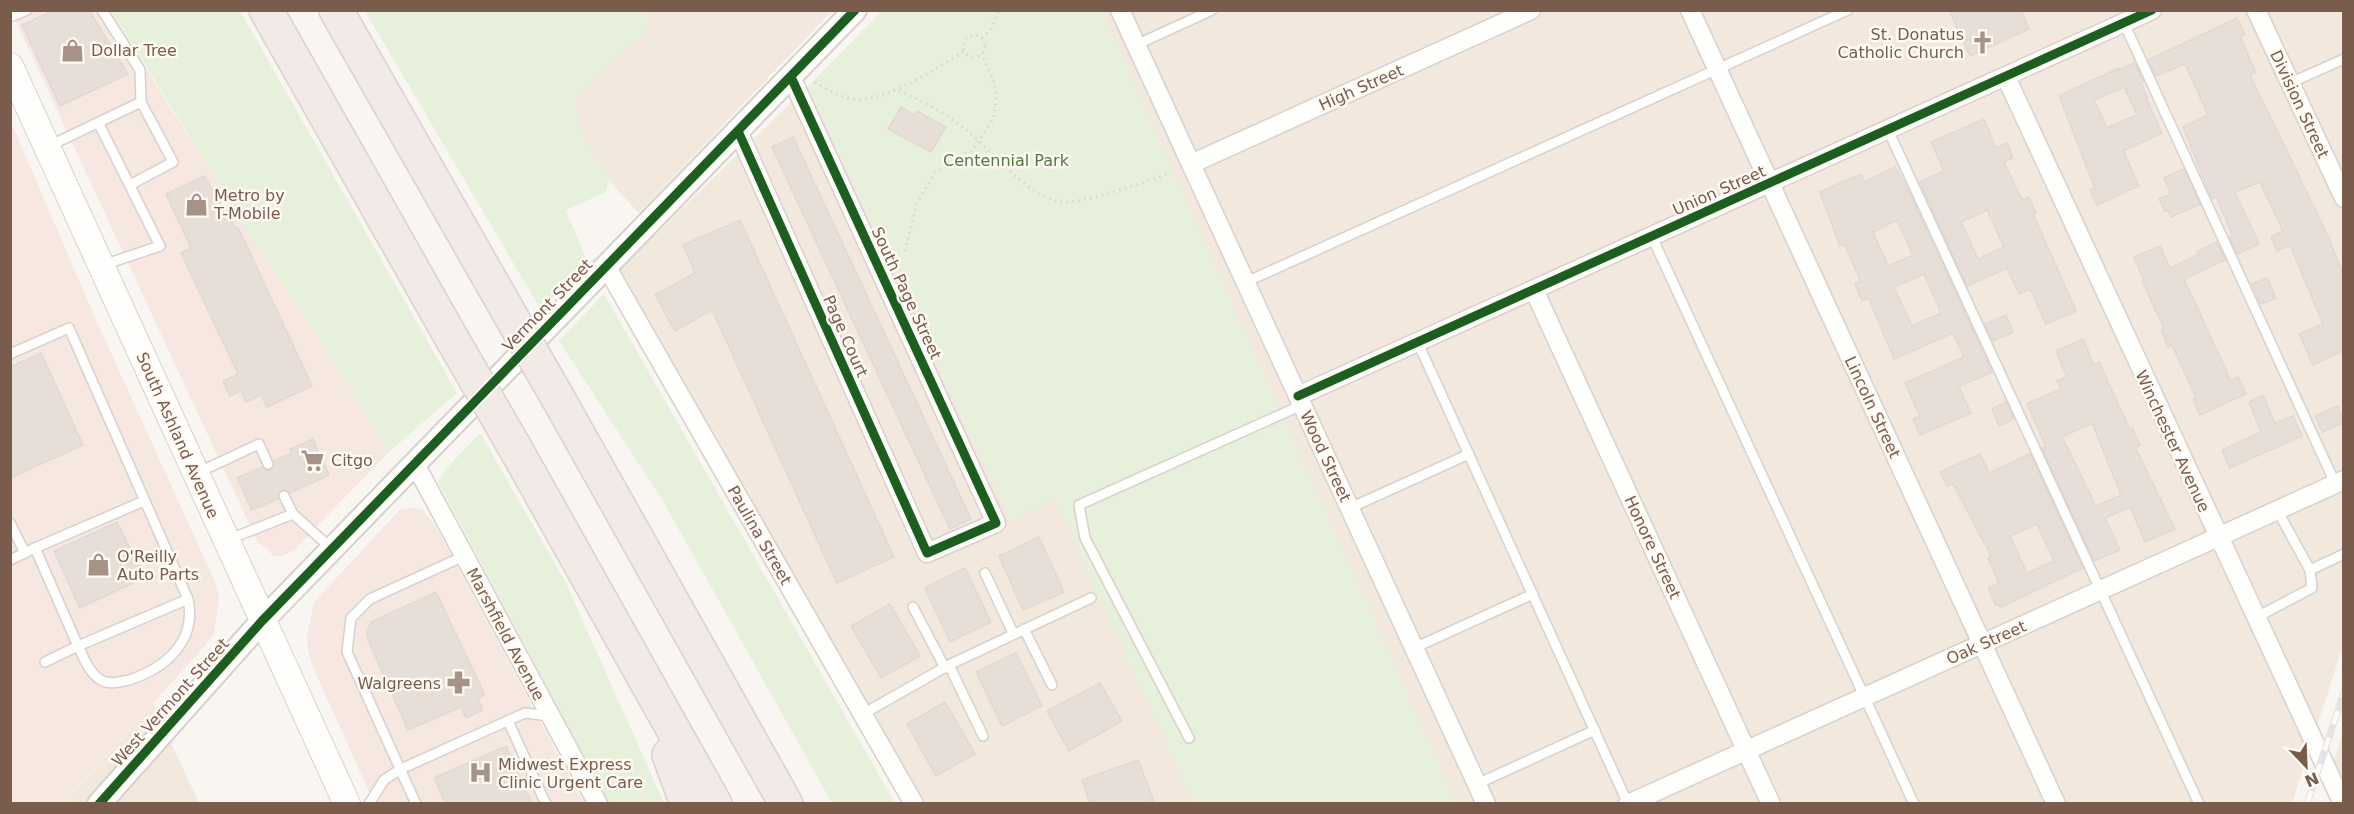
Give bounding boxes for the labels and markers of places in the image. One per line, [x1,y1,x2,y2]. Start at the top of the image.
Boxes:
place label: St. Donatus Catholic Church [1837,25,1964,62]
church icon: St. Donatus Catholic Church [1969,30,1995,56]
shop icon: Dollar Tree [60,37,86,63]
place label: Dollar Tree [91,41,177,60]
place label: Metro by T-Mobile [213,186,285,223]
shop icon: Metro by T-Mobile [183,191,209,217]
supermarket icon: Citgo [300,447,326,473]
place label: Citgo [331,451,373,470]
place label: O'Reilly Auto Parts [117,547,199,584]
shop icon: O'Reilly Auto Parts [86,552,112,578]
pharmacy icon: Walgreens [446,670,472,696]
place label: Walgreens [357,674,441,693]
place label: Midwest Express Clinic Urgent Care [498,755,643,792]
hospital icon: Midwest Express Clinic Urgent Care [467,760,493,786]

